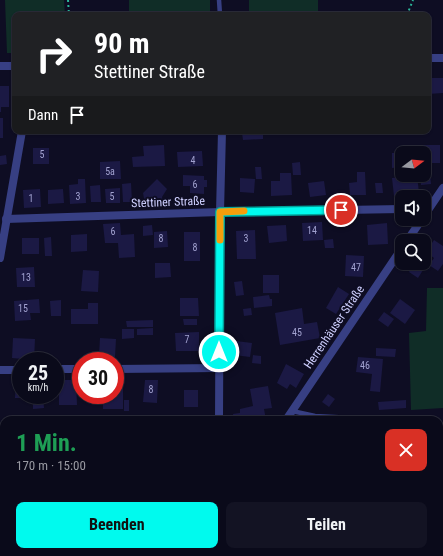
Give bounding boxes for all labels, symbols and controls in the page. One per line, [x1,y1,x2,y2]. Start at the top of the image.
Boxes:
text: 90 m [94,27,150,60]
icon: right [28,28,80,80]
text: Stettiner Straße [94,61,205,82]
icon: arrive [66,104,88,126]
text: Dann [28,106,58,124]
north arrow [395,146,431,182]
map controls [395,146,431,270]
house number: 5 [40,149,45,160]
house number: 4 [191,155,196,166]
house number: 5a [105,166,115,177]
house number: 6 [193,179,198,190]
button: sound [395,190,431,226]
house number: 3 [76,191,81,202]
house number: 5 [110,191,115,202]
house number: 1 [29,193,33,204]
pin [324,193,358,227]
street label: Stettiner Straße [131,194,206,210]
icon: arrive [330,199,352,221]
house number: 14 [307,225,317,236]
house number: 6 [111,226,116,237]
house number: 8 [159,233,164,244]
house number: 3 [244,233,249,244]
button: search [395,234,431,270]
house number: 8 [193,242,198,253]
house number: 47 [351,262,361,273]
house number: 13 [21,272,31,283]
street label: Herrenhäuser Straße [301,282,367,371]
house number: 15 [18,303,28,314]
house number: 45 [292,327,302,338]
position arrow [198,331,240,373]
house number: 7 [185,334,190,345]
speed limit sign: 30 [72,352,124,404]
house number: 46 [360,360,370,371]
text: 25 [28,361,48,385]
text: km/h [28,382,48,393]
house number: 8 [149,384,154,395]
text: 1 Min. [16,429,77,457]
button: close [385,429,427,471]
text: 170 m · 15:00 [16,458,86,473]
button: Beenden [16,502,218,548]
button: Teilen [226,502,427,548]

